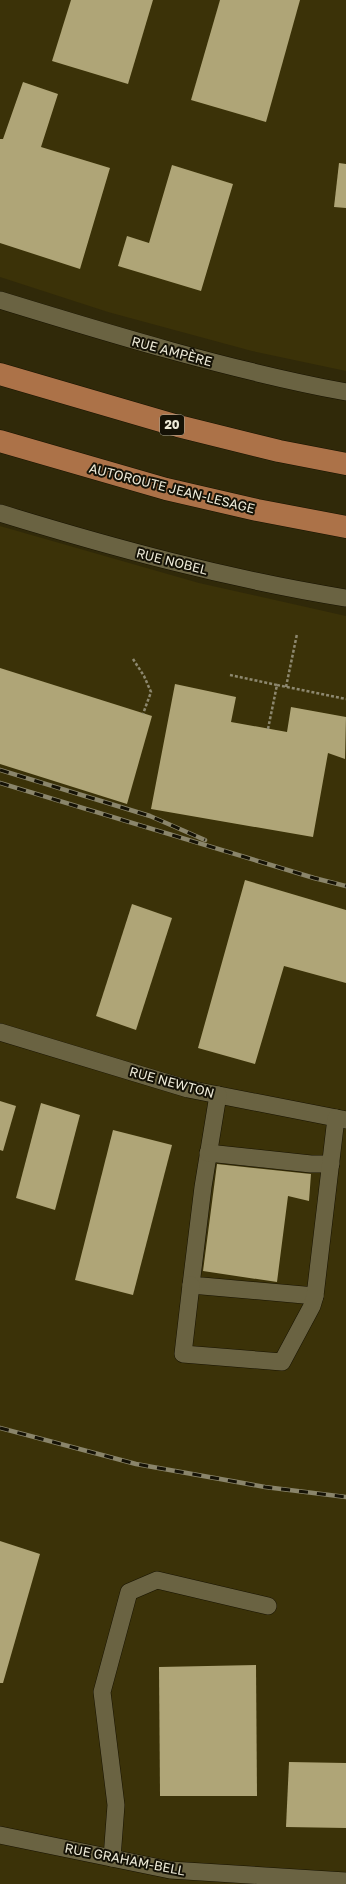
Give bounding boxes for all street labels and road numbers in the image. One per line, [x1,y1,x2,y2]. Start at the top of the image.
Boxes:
street label: RUE AMPÈRE [130,333,214,369]
road number: 20 [160,415,184,435]
street label: AUTOROUTE JEAN-LESAGE [88,460,257,516]
street label: RUE NOBEL [135,544,210,578]
street label: RUE NEWTON [128,1063,216,1101]
street label: RUE GRAHAM-BELL [63,1839,187,1879]

